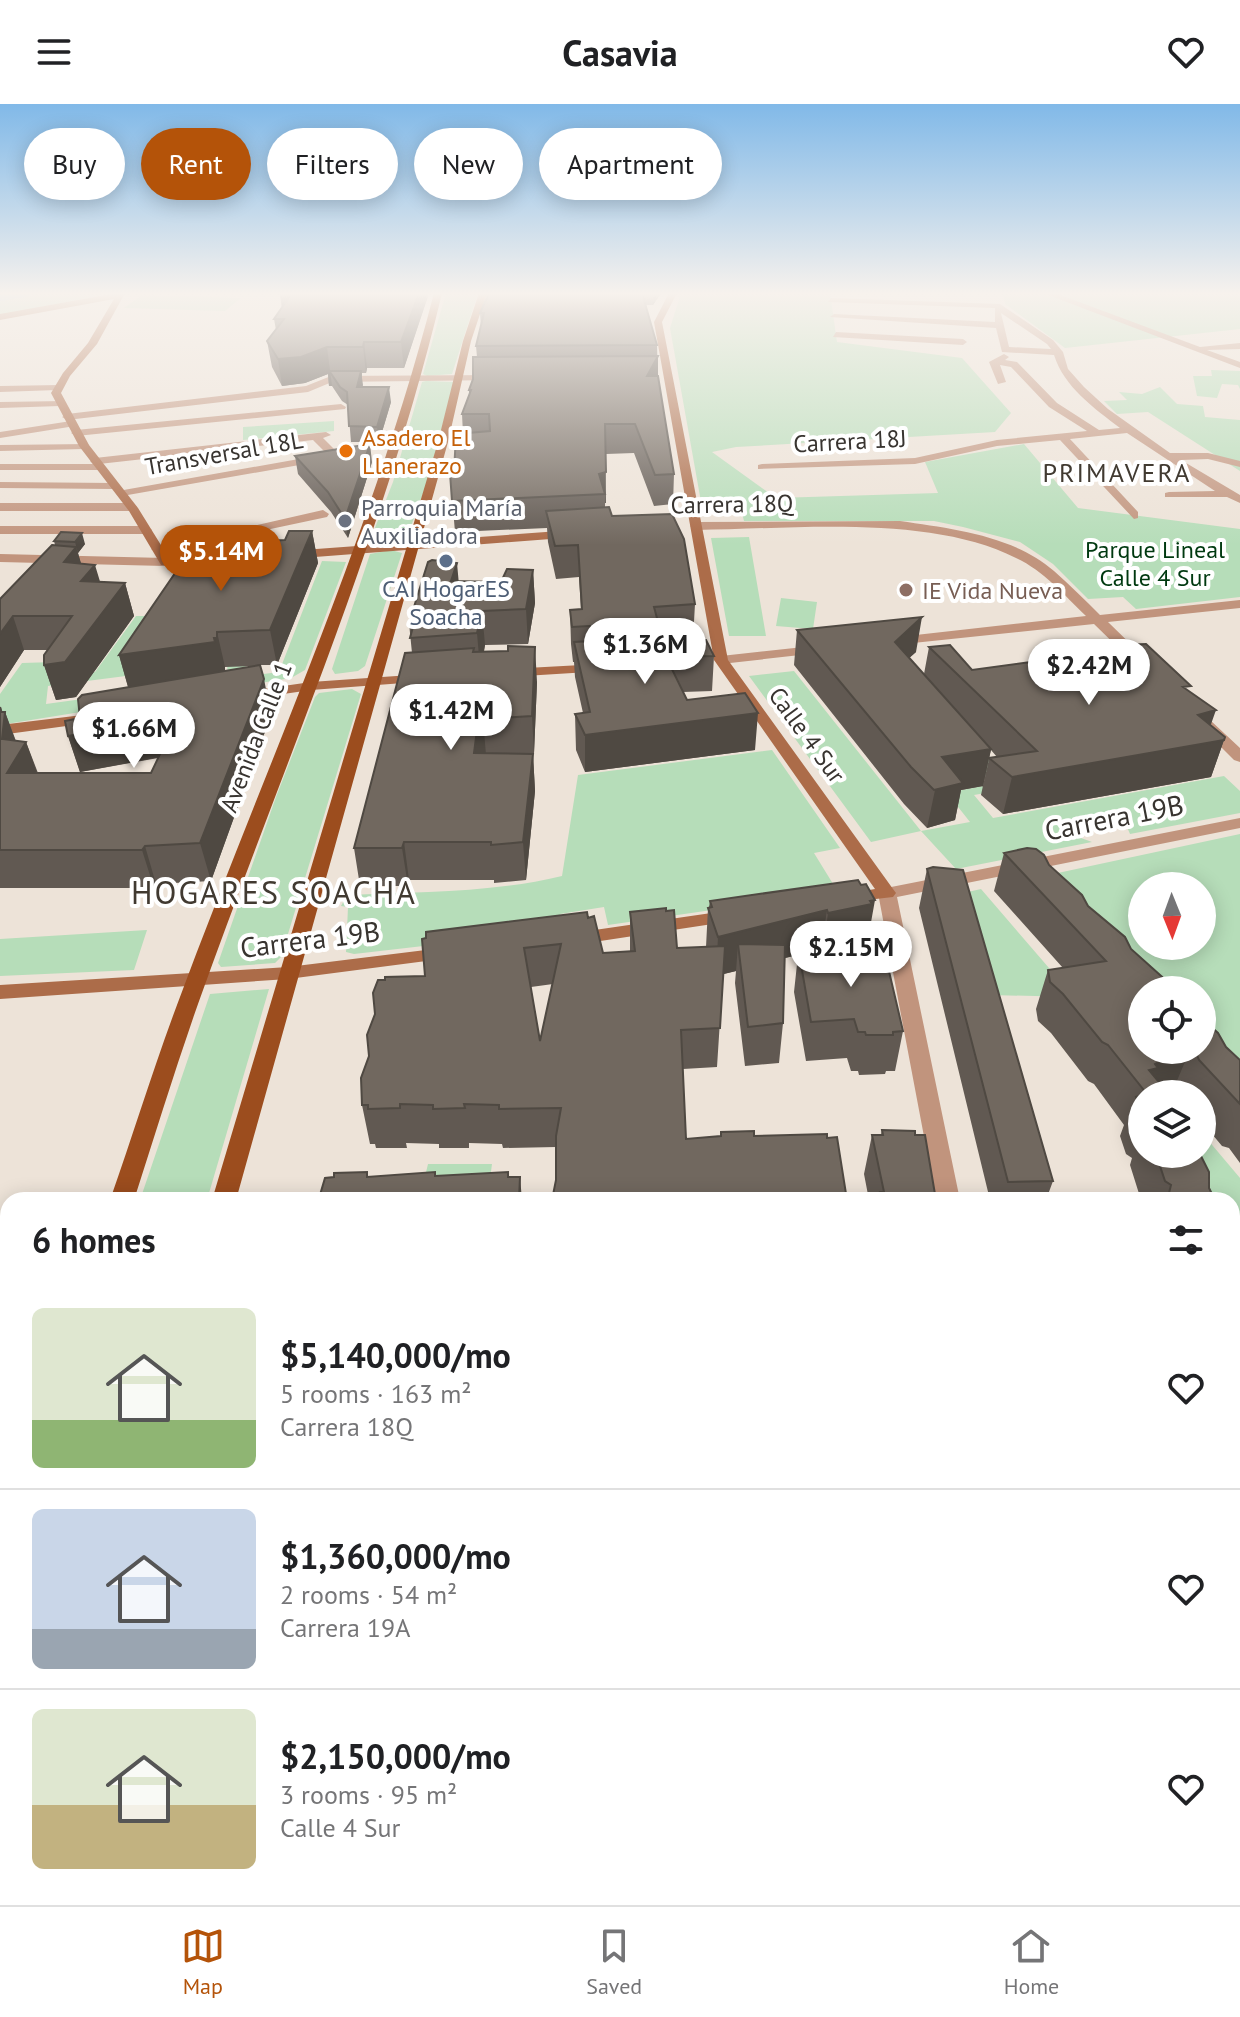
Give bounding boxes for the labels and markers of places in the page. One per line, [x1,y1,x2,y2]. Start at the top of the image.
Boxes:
place label: Asadero El Llanerazo [362,422,470,481]
marker: Asadero El Llanerazo [337,442,355,460]
place label: Parroquia María Auxiliadora [361,492,523,551]
marker: Parroquia María Auxiliadora [336,512,354,530]
pin: $5.14M [156,525,286,593]
marker: CAI HogarES Soacha [437,552,455,570]
place label: CAI HogarES Soacha [382,573,510,632]
place label: IE Vida Nueva [922,575,1063,606]
marker: IE Vida Nueva [897,581,915,599]
pin: $1.36M [580,618,710,686]
pin: $2.42M [1024,639,1154,707]
pin: $1.42M [386,684,516,752]
pin: $1.66M [69,702,199,770]
pin: $2.15M [786,921,916,989]

